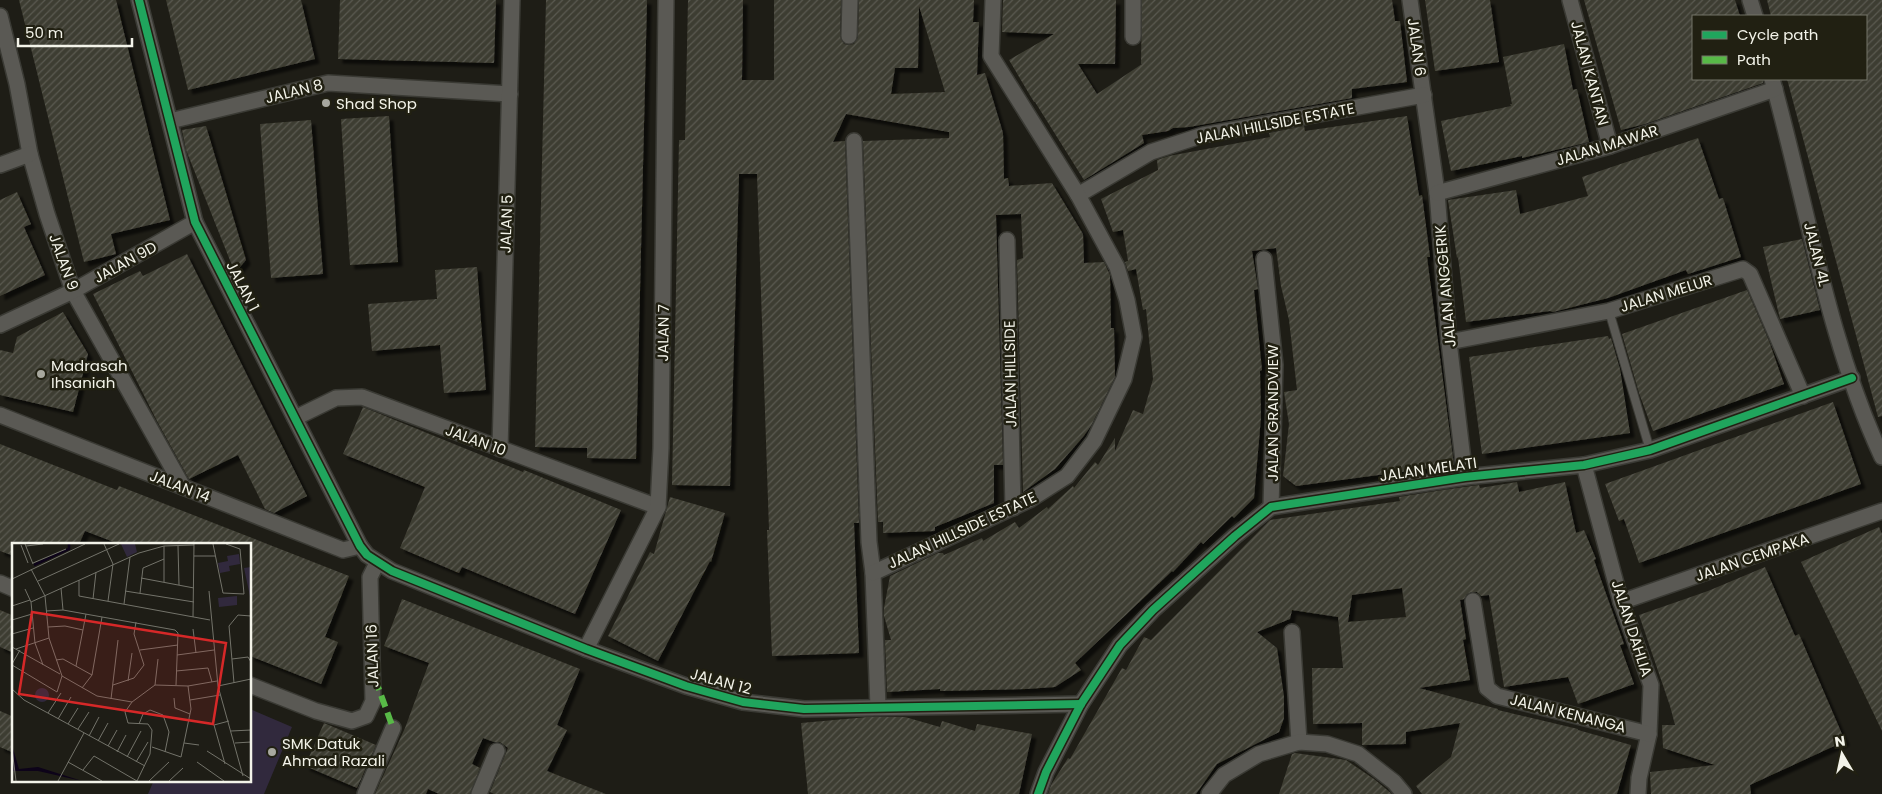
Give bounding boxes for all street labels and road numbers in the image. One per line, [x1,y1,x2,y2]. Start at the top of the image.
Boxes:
street label: JALAN 6 [1403,16,1431,78]
street label: JALAN KANTAN [1566,18,1614,128]
street label: JALAN 8 [263,74,325,108]
street label: JALAN HILLSIDE ESTATE [1194,97,1356,149]
street label: JALAN MAWAR [1553,119,1661,171]
street label: JALAN 5 [494,194,518,254]
street label: JALAN 4L [1799,220,1835,289]
street label: JALAN ANGGERIK [1429,224,1461,348]
street label: JALAN 9 [44,231,84,293]
street label: JALAN 9D [90,236,160,288]
street label: JALAN 1 [221,257,265,315]
street label: JALAN MELUR [1617,269,1715,317]
street label: JALAN 7 [652,304,674,362]
street label: JALAN HILLSIDE [999,320,1021,428]
street label: JALAN GRANDVIEW [1262,344,1283,482]
street label: JALAN 10 [443,419,509,461]
street label: JALAN MELATI [1378,452,1478,486]
street label: JALAN 14 [147,465,213,507]
street label: JALAN HILLSIDE ESTATE [884,486,1040,574]
street label: JALAN CEMPAKA [1692,528,1812,586]
street label: JALAN DAHLIA [1606,577,1658,679]
street label: JALAN 16 [360,624,384,688]
street label: JALAN 12 [688,663,754,699]
street label: JALAN KENANGA [1508,688,1628,738]

